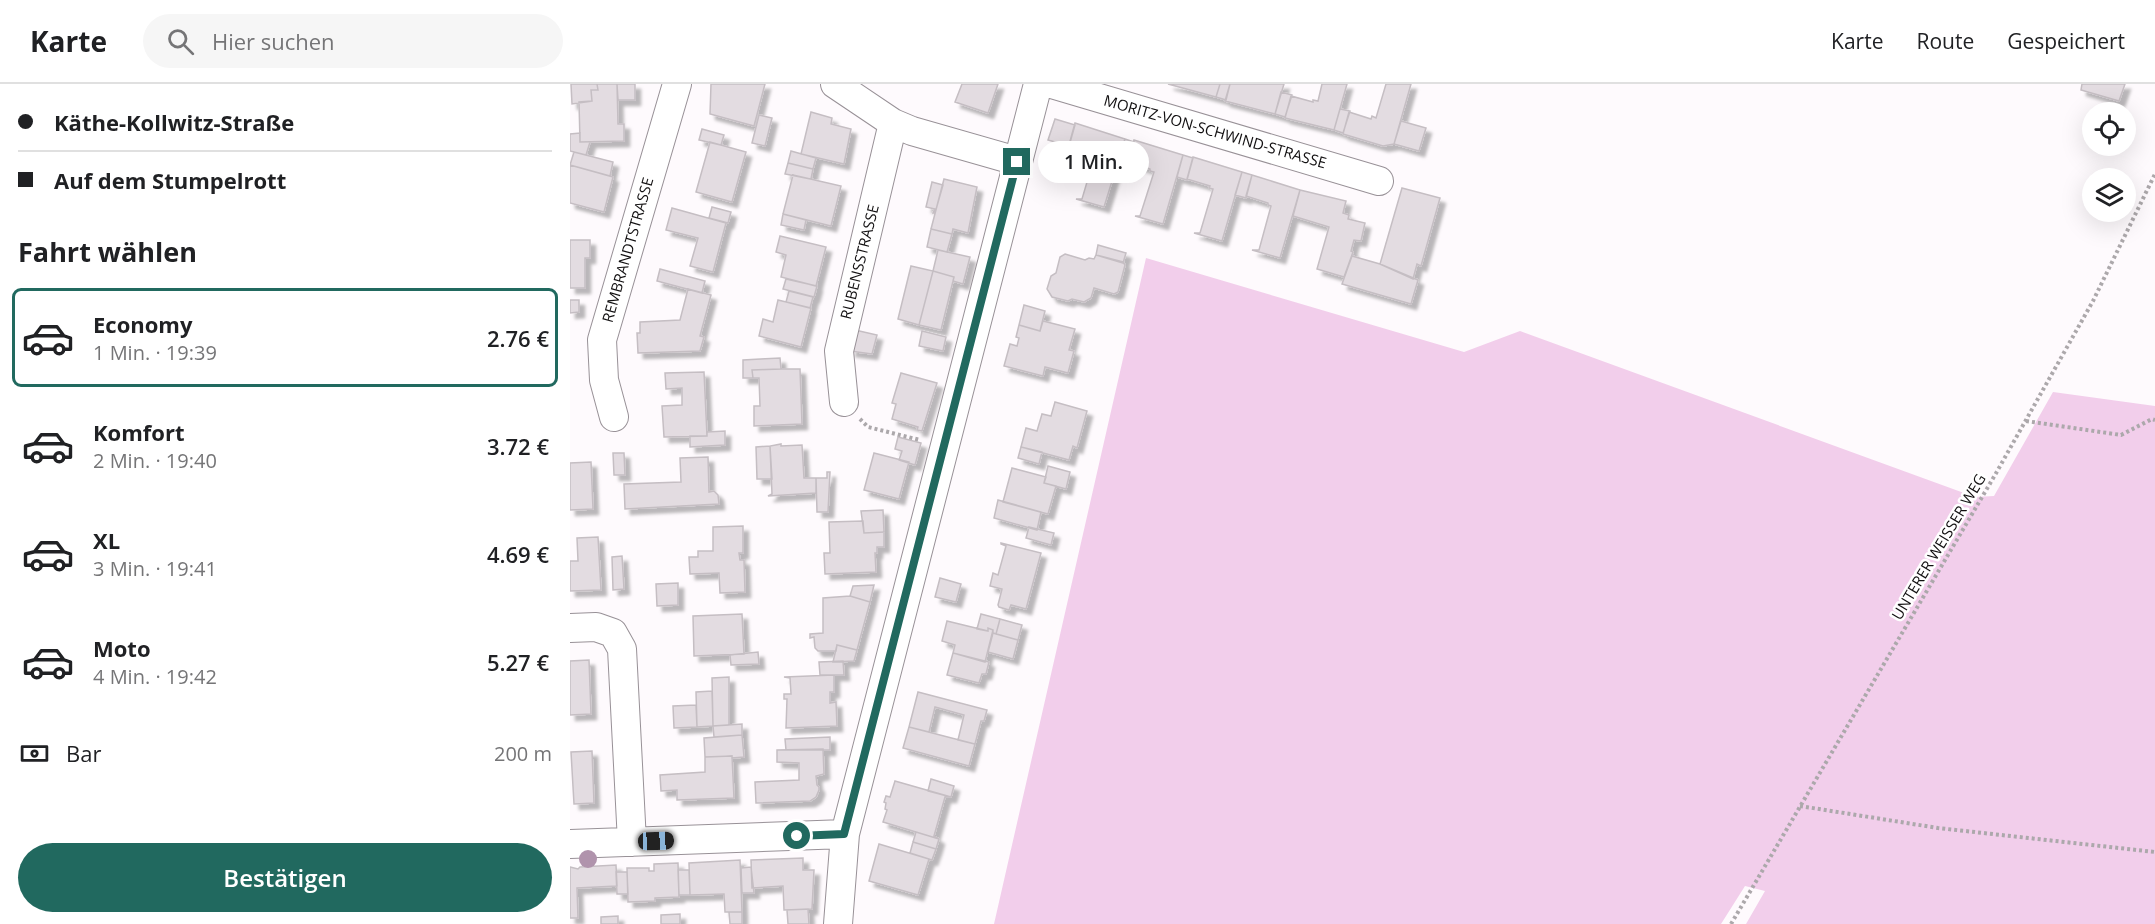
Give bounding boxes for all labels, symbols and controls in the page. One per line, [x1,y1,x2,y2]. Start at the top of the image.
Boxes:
search box [143,14,563,68]
text: Karte [30,22,107,60]
icon: search [164,25,197,58]
text: Hier suchen [212,26,335,56]
text: Karte [1831,27,1883,55]
text: Route [1916,27,1974,55]
text: Gespeichert [2007,27,2125,55]
street label: MORITZ-VON-SCHWIND-STRASSE [1102,90,1329,172]
map controls [2082,102,2136,222]
button: locate [2082,102,2136,156]
text: Käthe-Kollwitz-Straße [54,107,294,137]
callout: 1 Min. [1038,141,1149,183]
route end [1003,148,1030,175]
text: 1 Min. [1064,148,1123,175]
text: Auf dem Stumpelrott [54,165,286,195]
button: layers [2082,168,2136,222]
street label: REMBRANDTSTRASSE [597,175,657,325]
street label: RUBENSSTRASSE [835,202,883,321]
text: Fahrt wählen [18,233,197,270]
text: Economy [93,309,192,339]
icon: car [21,311,75,365]
text: 2.76 € [487,323,549,353]
text: 1 Min. · 19:39 [93,339,217,366]
text: Komfort [93,417,185,447]
icon: car [21,419,75,473]
text: 3.72 € [487,431,549,461]
text: 2 Min. · 19:40 [93,447,217,474]
street label: UNTERER WEISSER WEG [1887,470,1990,623]
text: XL [93,525,120,555]
icon: car [21,527,75,581]
text: 4.69 € [487,539,549,569]
text: 3 Min. · 19:41 [93,555,217,582]
text: Moto [93,633,151,663]
icon: car [21,635,75,689]
text: 5.27 € [487,647,549,677]
text: 4 Min. · 19:42 [93,663,217,690]
icon: cash [18,737,51,770]
text: Bar [66,738,101,768]
text: 200 m [494,740,552,767]
route start [783,822,810,849]
car [638,831,674,851]
button: Bestätigen [18,843,552,912]

